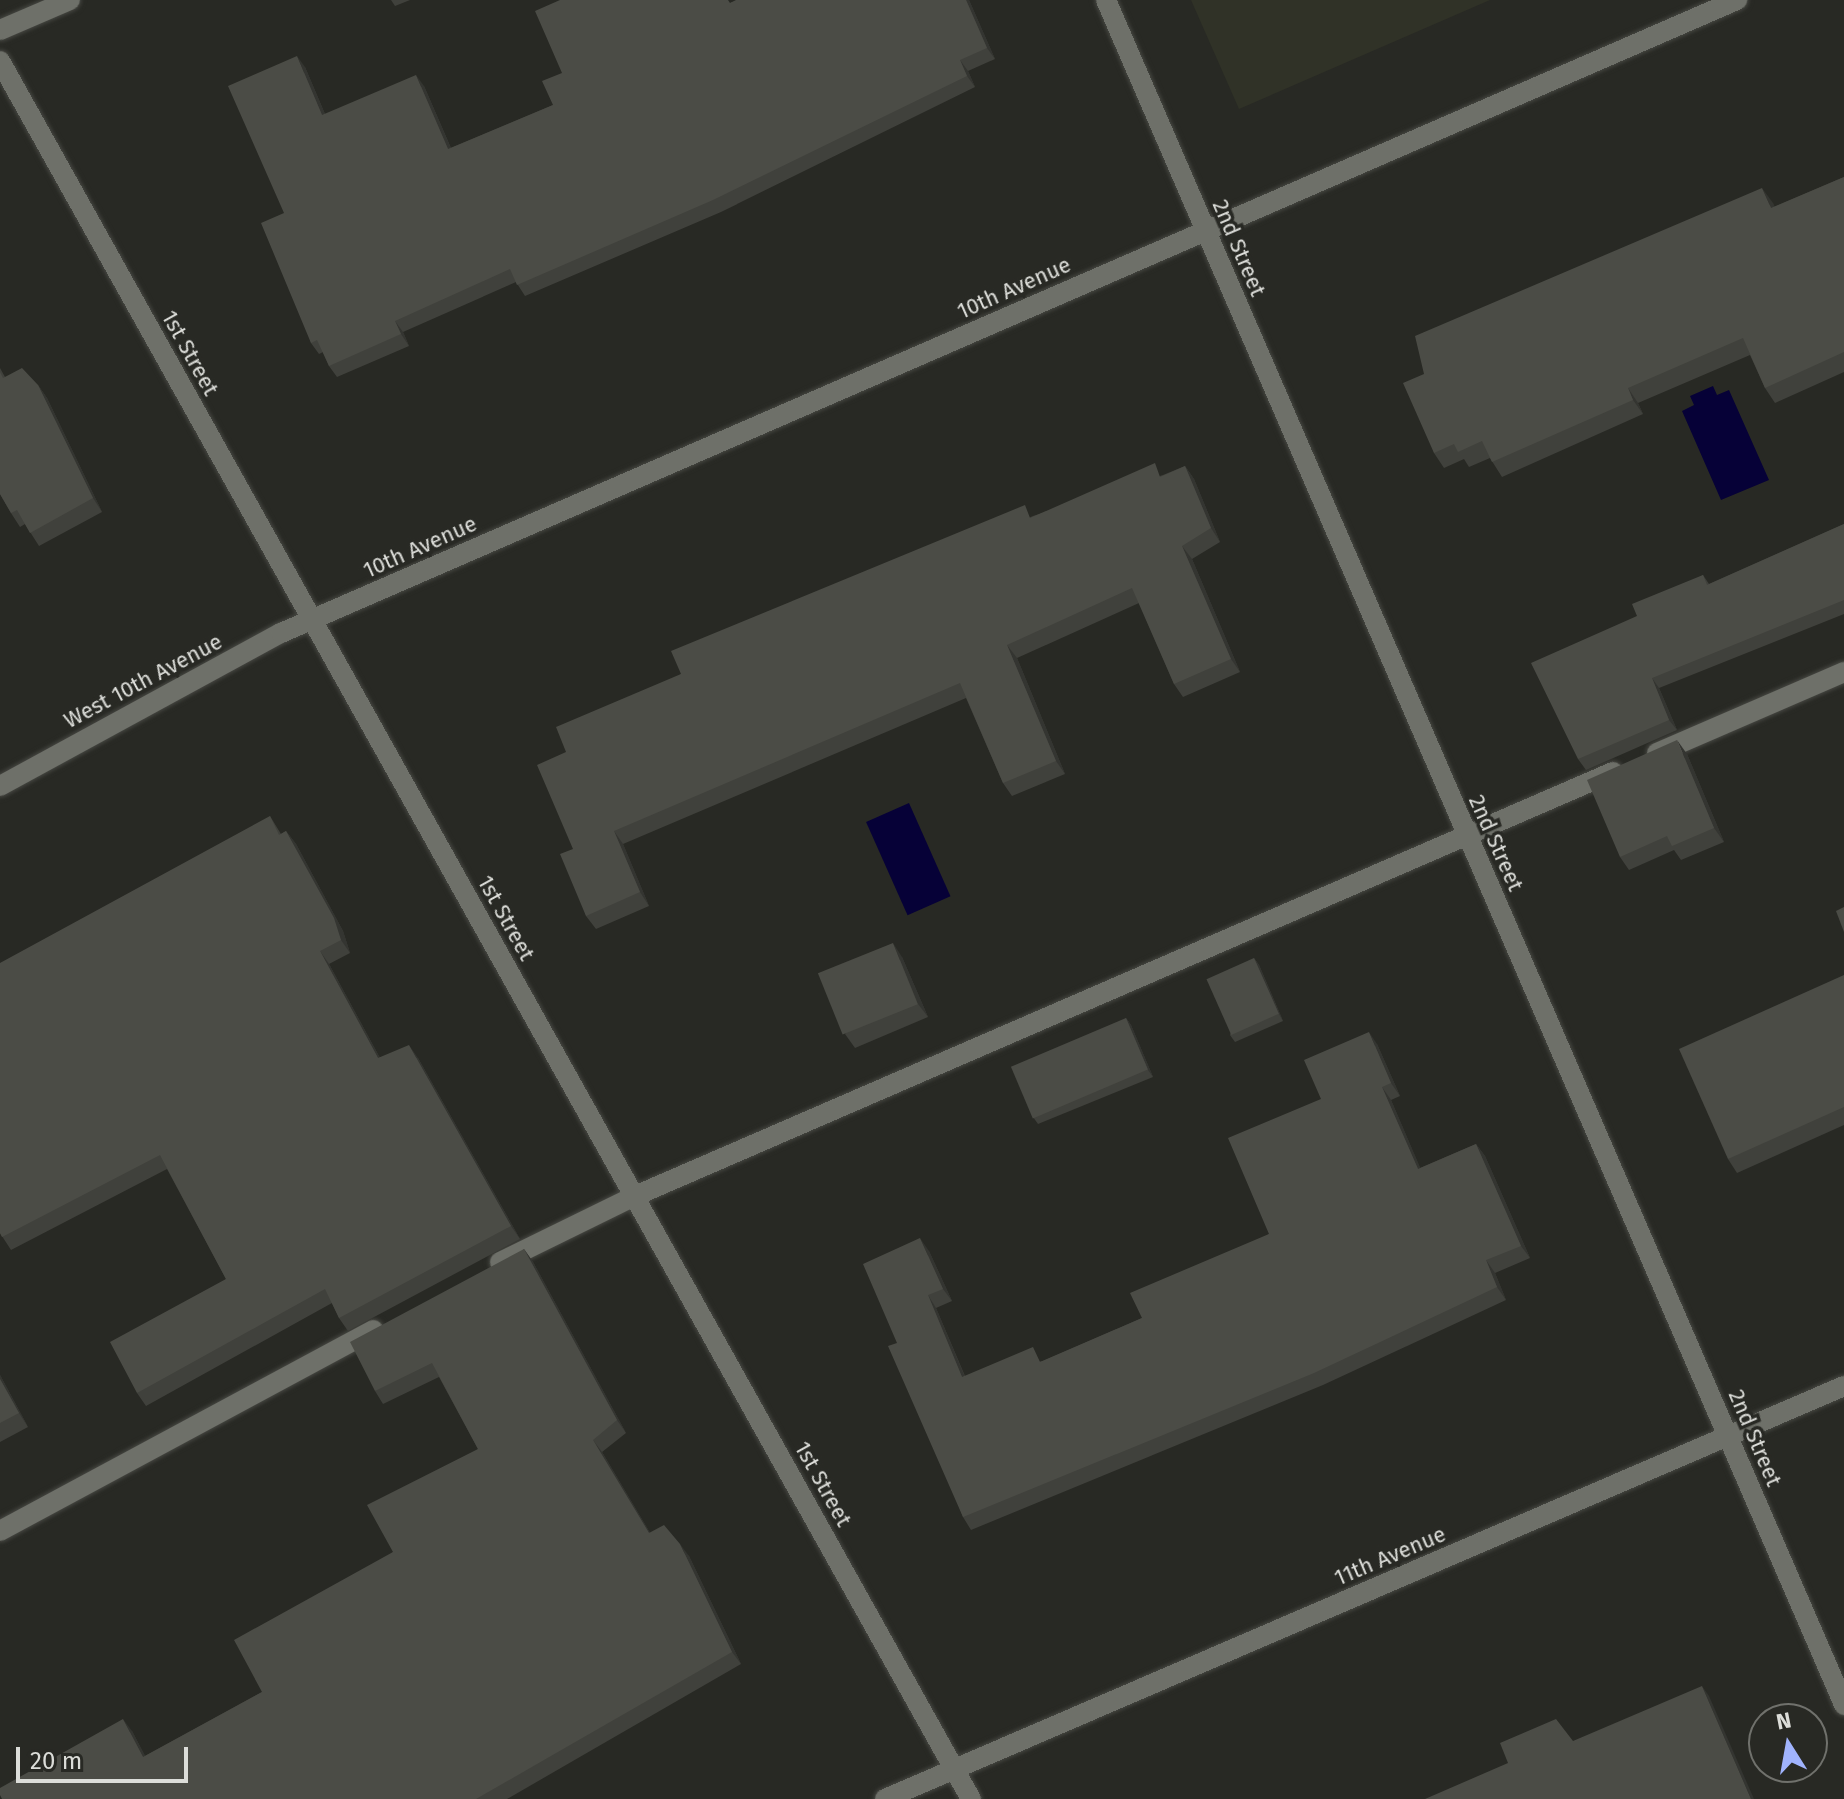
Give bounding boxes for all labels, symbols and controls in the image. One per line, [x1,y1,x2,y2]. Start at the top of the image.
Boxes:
street label: 2nd Street [1207,196,1271,300]
street label: 10th Avenue [953,251,1075,325]
street label: 1st Street [156,306,224,400]
street label: 10th Avenue [359,510,481,584]
street label: West 10th Avenue [59,628,227,734]
street label: 2nd Street [1463,791,1529,895]
street label: 1st Street [472,871,540,965]
street label: 2nd Street [1723,1386,1787,1490]
street label: 1st Street [789,1437,857,1531]
street label: 11th Avenue [1330,1521,1450,1591]
north arrow [1748,1703,1828,1783]
text: N [1774,1706,1793,1736]
scale bar [20,1731,192,1781]
text: 20 m [30,1747,82,1775]

